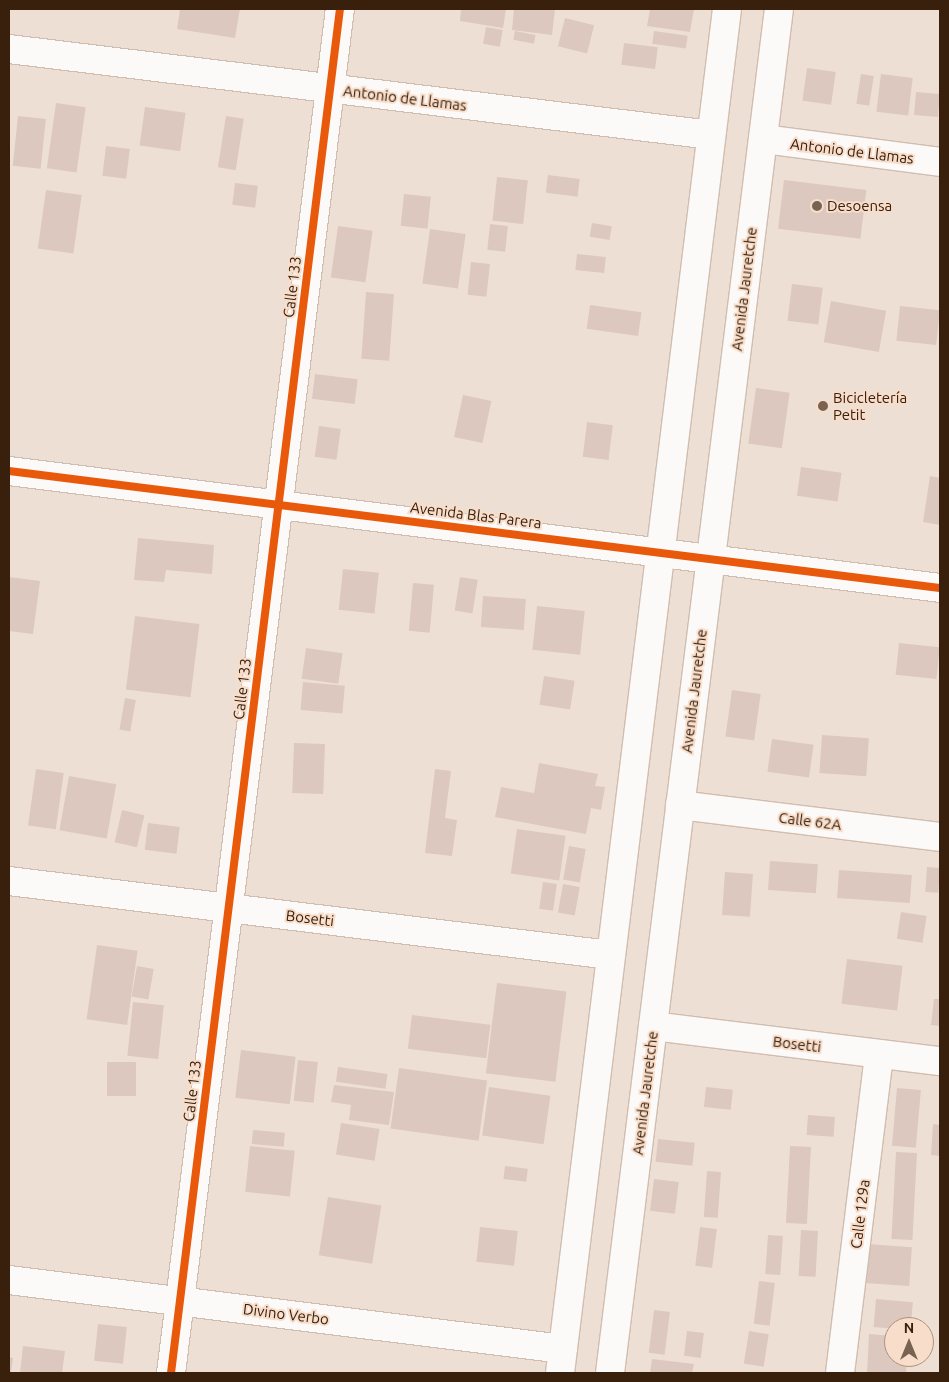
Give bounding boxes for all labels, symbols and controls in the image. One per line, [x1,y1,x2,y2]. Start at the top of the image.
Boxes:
street label: Antonio de Llamas [342,81,468,115]
street label: Antonio de Llamas [789,134,915,168]
place label: Desoensa [827,197,892,215]
marker: Desoensa [811,200,823,212]
street label: Avenida Jauretche [727,226,761,352]
street label: Calle 133 [279,255,305,319]
place label: Bicicletería Petit [833,388,907,423]
marker: Bicicletería Petit [817,400,829,412]
street label: Avenida Blas Parera [409,498,543,532]
street label: Avenida Jauretche [677,628,711,754]
street label: Calle 133 [229,657,255,721]
street label: Calle 62A [778,808,842,834]
street label: Bosetti [285,906,335,930]
street label: Avenida Jauretche [628,1030,662,1156]
street label: Bosetti [772,1032,822,1056]
street label: Calle 133 [179,1059,205,1123]
street label: Calle 129a [847,1178,873,1250]
street label: Divino Verbo [242,1300,330,1328]
north arrow [884,1317,934,1367]
text: N [904,1320,914,1336]

